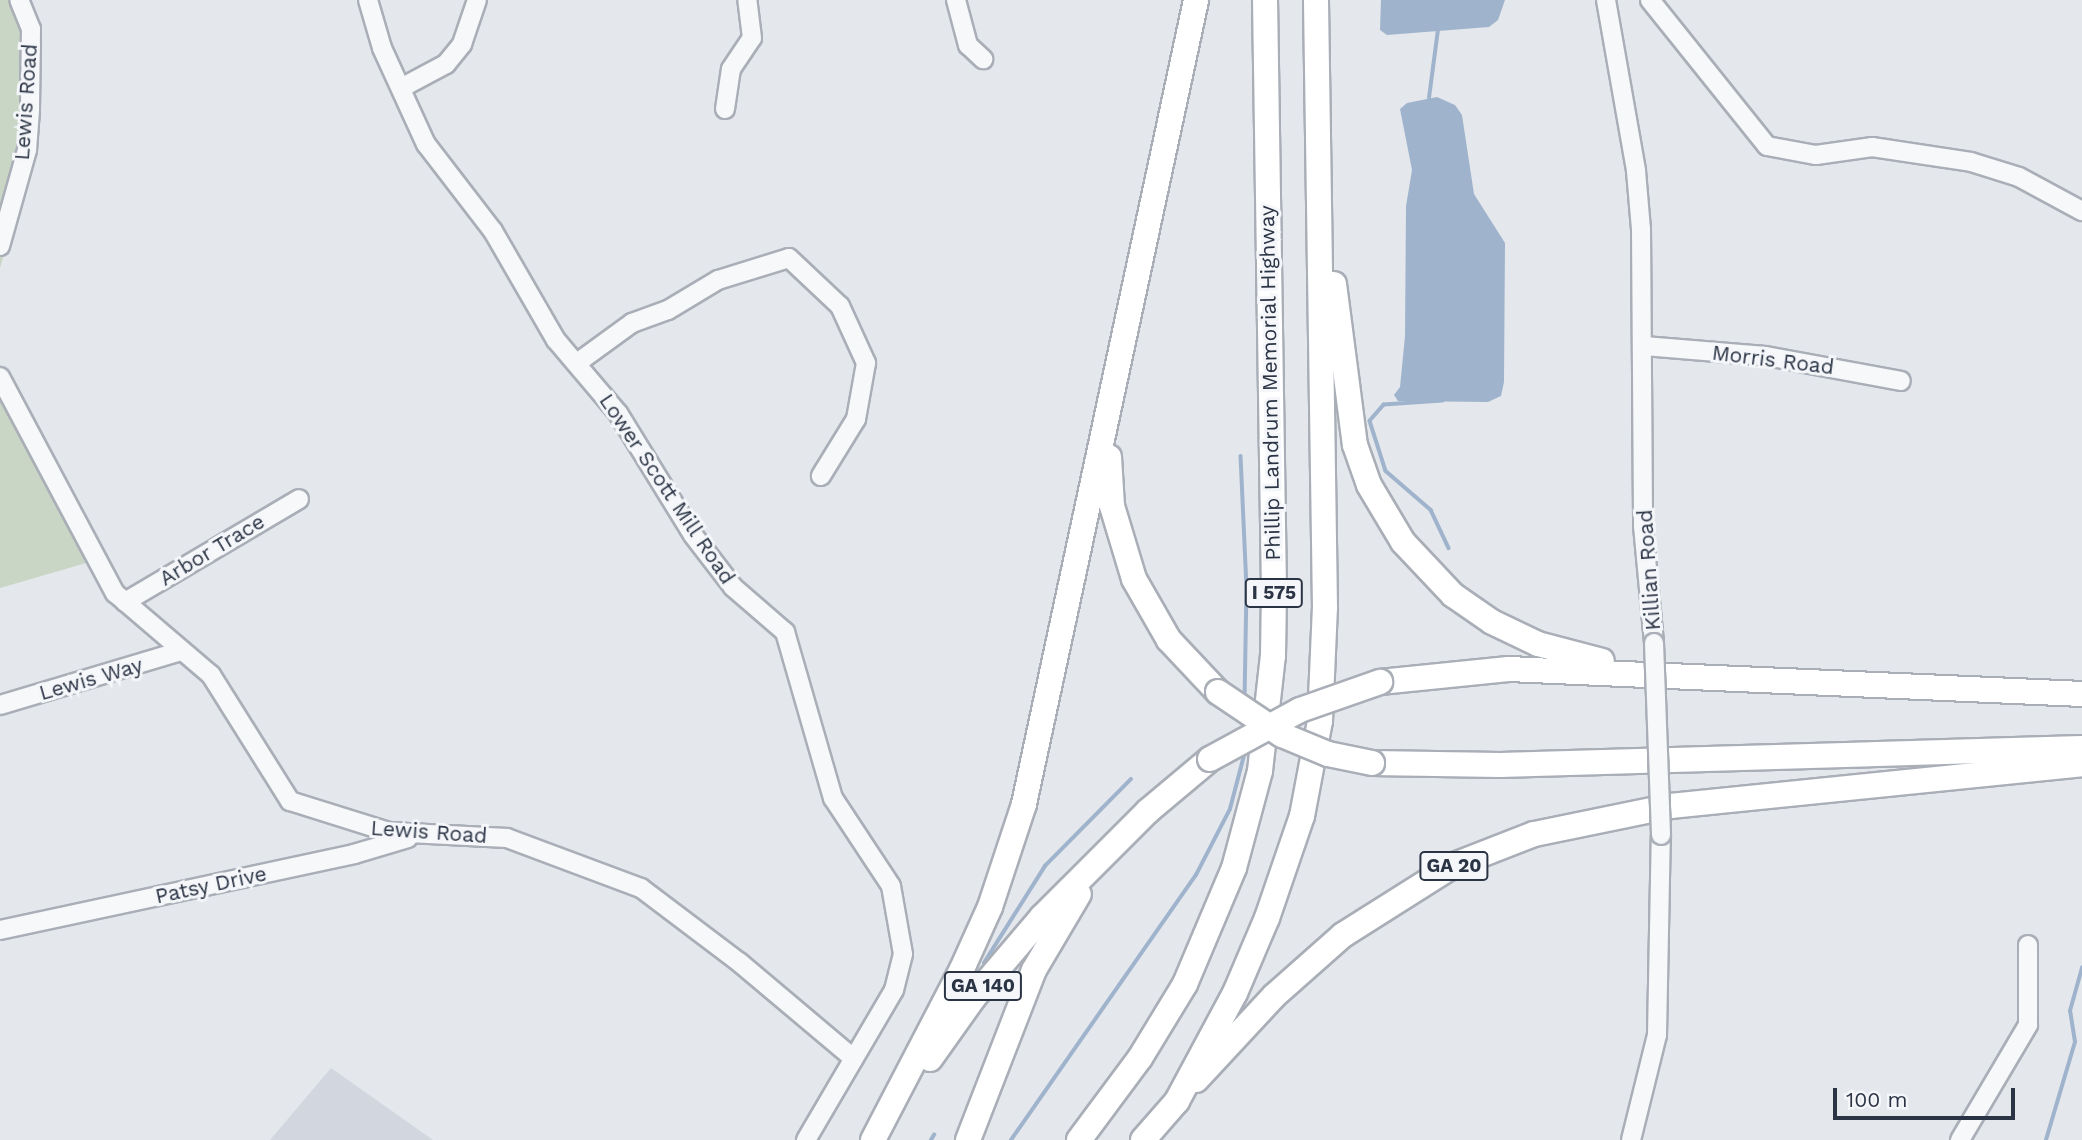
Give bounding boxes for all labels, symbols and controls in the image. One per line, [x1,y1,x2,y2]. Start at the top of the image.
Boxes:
street label: Lewis Road [9,43,43,161]
street label: Phillip Landrum Memorial Highway [1254,205,1286,561]
street label: Morris Road [1711,340,1835,380]
street label: Lower Scott Mill Road [594,389,740,589]
street label: Arbor Trace [154,509,270,591]
street label: Killian Road [1632,509,1666,631]
road number: I 575 [1244,578,1304,608]
street label: Lewis Way [36,652,146,706]
street label: Lewis Road [370,815,488,849]
road number: GA 20 [1419,850,1489,881]
street label: Patsy Drive [153,861,269,909]
road number: GA 140 [943,970,1023,1002]
scale bar [1837,1074,2019,1118]
text: 100 m [1846,1087,1908,1112]

